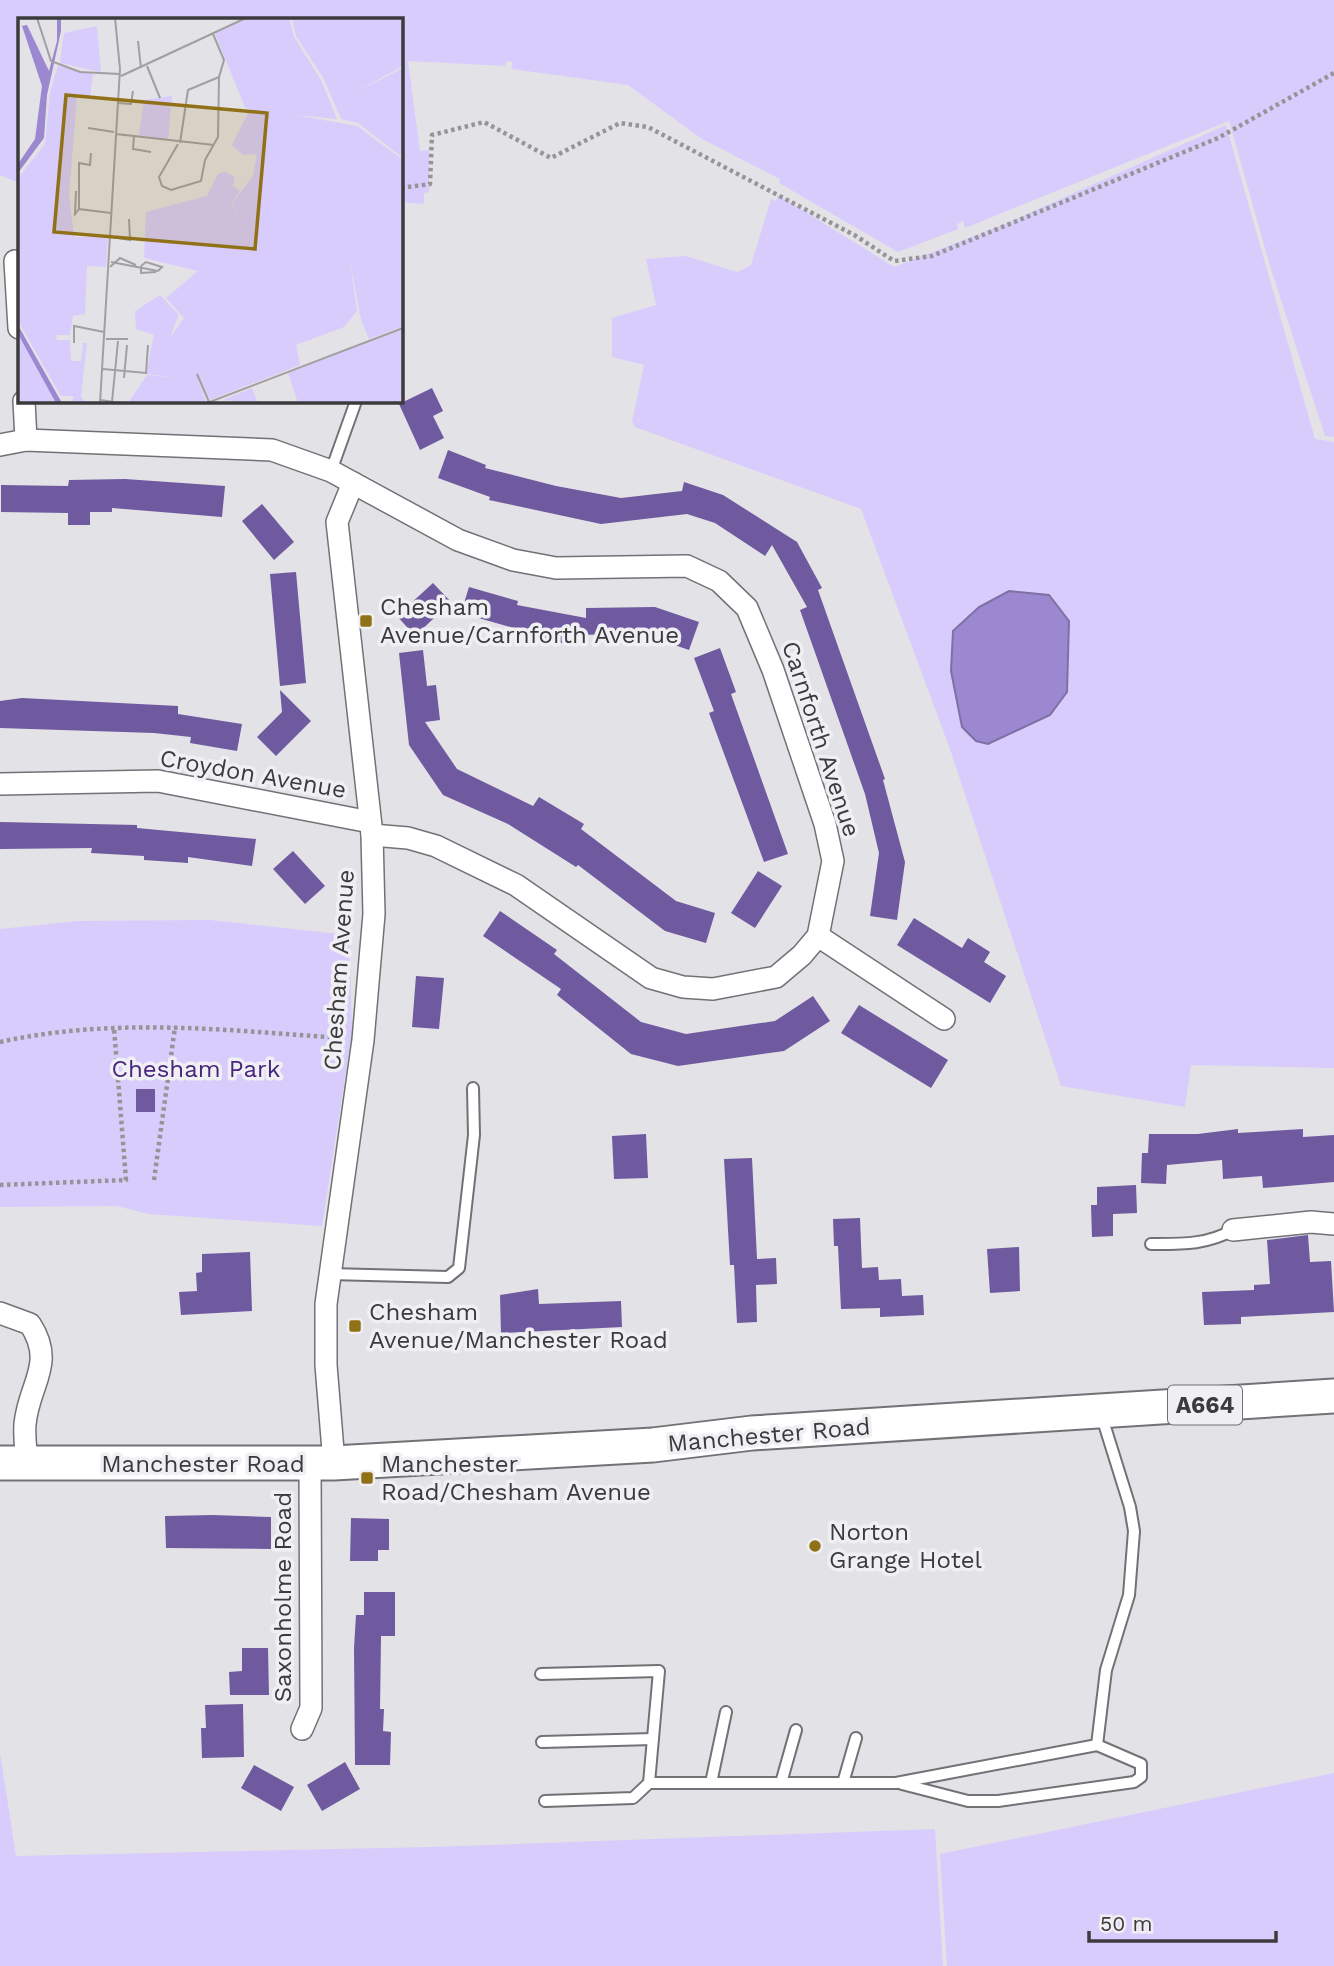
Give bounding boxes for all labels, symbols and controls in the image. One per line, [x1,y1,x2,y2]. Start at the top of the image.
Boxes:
inset map [18,18,402,402]
place label: Chesham Avenue/Carnforth Avenue [380,593,679,649]
marker: Chesham Avenue/Carnforth Avenue [358,613,374,629]
street label: Carnforth Avenue [776,638,866,840]
street label: Croydon Avenue [158,744,348,804]
street label: Chesham Avenue [318,869,360,1071]
park label: Chesham Park [112,1055,281,1083]
place label: Chesham Avenue/Manchester Road [369,1298,668,1354]
marker: Chesham Avenue/Manchester Road [347,1318,363,1334]
road number: A664 [1168,1386,1242,1424]
street label: Manchester Road [666,1412,872,1458]
street label: Manchester Road [101,1450,305,1478]
place label: Manchester Road/Chesham Avenue [381,1450,651,1506]
marker: Manchester Road/Chesham Avenue [359,1470,375,1486]
street label: Saxonholme Road [269,1492,297,1702]
place label: Norton Grange Hotel [829,1518,983,1574]
marker: Norton Grange Hotel [807,1538,823,1554]
scale bar [1089,1899,1276,1943]
text: 50 m [1100,1911,1152,1936]

